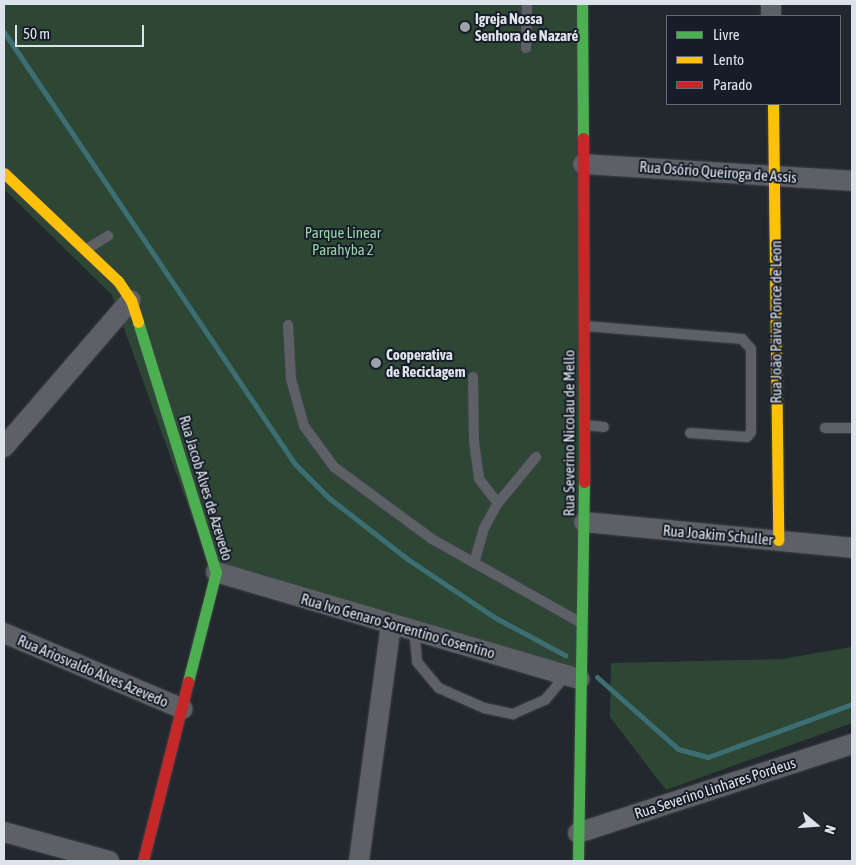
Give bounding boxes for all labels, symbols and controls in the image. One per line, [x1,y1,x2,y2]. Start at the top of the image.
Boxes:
place label: Igreja Nossa Senhora de Nazaré [475,9,578,44]
scale bar [18,15,146,47]
legend [666,15,841,105]
marker: Igreja Nossa Senhora de Nazaré [459,21,471,33]
text: 50 m [23,25,50,42]
text: Livre [713,26,740,43]
text: Lento [713,51,744,68]
text: Parado [713,76,752,93]
street label: Rua Osório Queiroga de Assis [639,158,797,186]
park label: Parque Linear Parahyba 2 [305,223,381,258]
street label: Rua João Paiva Ponce de Leon [767,240,785,404]
place label: Cooperativa de Reciclagem [386,345,465,380]
street label: Rua Severino Nicolau de Mello [560,350,578,516]
marker: Cooperativa de Reciclagem [370,357,382,369]
street label: Rua Jacob Alves de Azevedo [175,413,237,563]
street label: Rua Joakim Schuller [662,521,774,549]
street label: Rua Ivo Genaro Sorrentino Cosentino [299,590,497,662]
street label: Rua Ariosvaldo Alves Azevedo [15,631,171,711]
street label: Rua Severino Linhares Pordeus [632,753,798,823]
north arrow [791,800,841,850]
text: N [821,823,839,836]

